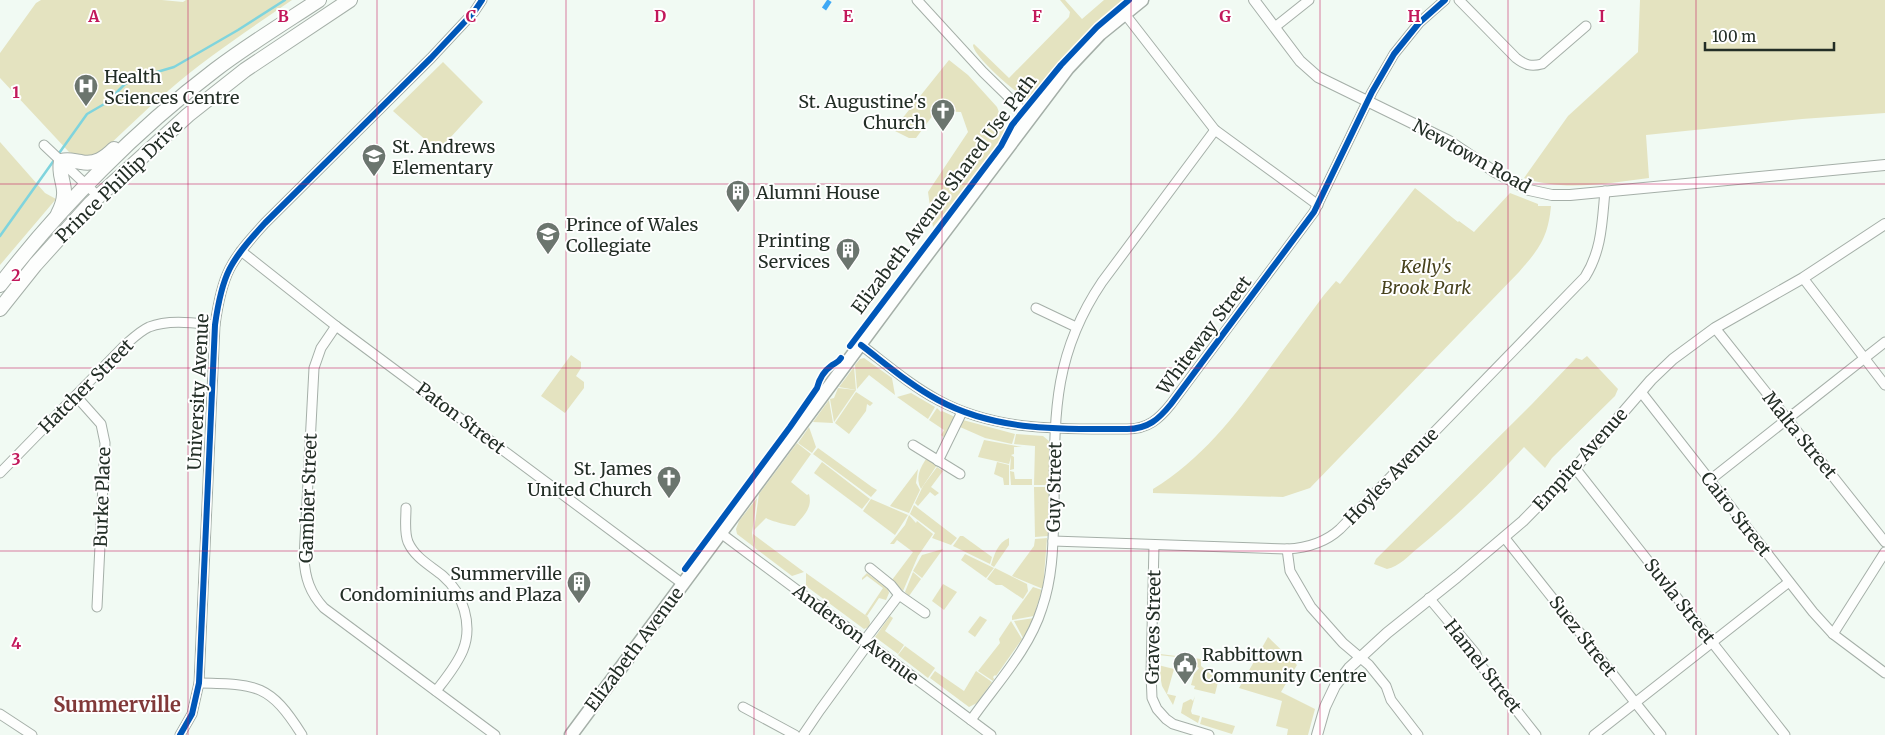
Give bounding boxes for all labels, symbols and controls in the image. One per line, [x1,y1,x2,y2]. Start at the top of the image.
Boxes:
text: A [87,6,100,26]
text: B [277,6,289,26]
text: C [466,6,476,26]
text: D [654,6,666,26]
text: E [843,6,854,26]
text: F [1032,6,1042,26]
text: G [1219,6,1231,26]
text: H [1407,6,1421,26]
text: I [1599,6,1605,26]
scale bar [1705,20,1834,52]
text: 100 m [1712,27,1756,46]
place label: Health Sciences Centre [104,65,239,109]
street label: Elizabeth Avenue Shared Use Path [846,70,1042,318]
hospital icon: Health Sciences Centre [73,73,99,107]
text: 1 [12,82,20,102]
place label: St. Augustine's Church [798,90,926,134]
church icon: St. Augustine's Church [930,98,956,132]
street label: Prince Phillip Drive [51,114,187,248]
street label: Newtown Road [1409,114,1535,198]
place label: St. Andrews Elementary [392,135,495,179]
school or university icon: St. Andrews Elementary [361,143,387,177]
building icon: Alumni House [725,179,751,213]
place label: Alumni House [755,181,880,204]
place label: Prince of Wales Collegiate [566,213,699,257]
school or university icon: Prince of Wales Collegiate [535,221,561,255]
place label: Printing Services [757,229,830,273]
building icon: Printing Services [835,237,861,271]
park label: Kelly's Brook Park [1381,255,1471,299]
text: 2 [11,265,21,285]
street label: Whiteway Street [1151,271,1256,400]
street label: University Avenue [182,313,214,471]
street label: Hatcher Street [34,334,138,438]
street label: Paton Street [412,377,510,459]
street label: Malta Street [1758,387,1842,483]
street label: Empire Avenue [1528,403,1632,515]
street label: Hoyles Avenue [1339,423,1443,529]
street label: Gambier Street [294,433,322,563]
street label: Guy Street [1042,442,1066,532]
street label: Burke Place [89,446,115,548]
text: 3 [11,449,21,469]
place label: St. James United Church [527,457,652,501]
church icon: St. James United Church [656,465,682,499]
street label: Cairo Street [1696,467,1776,561]
street label: Suvla Street [1639,554,1721,648]
place label: Summerville Condominiums and Plaza [340,562,562,606]
building icon: Summerville Condominiums and Plaza [566,570,592,604]
street label: Graves Street [1141,570,1165,684]
street label: Anderson Avenue [788,579,923,689]
street label: Elizabeth Avenue [580,582,688,716]
street label: Suez Street [1544,591,1622,681]
street label: Hamel Street [1439,615,1527,717]
text: 4 [11,633,21,653]
place label: Rabbittown Community Centre [1202,643,1367,687]
public building icon: Rabbittown Community Centre [1172,651,1198,685]
district label: Summerville [53,692,181,717]

